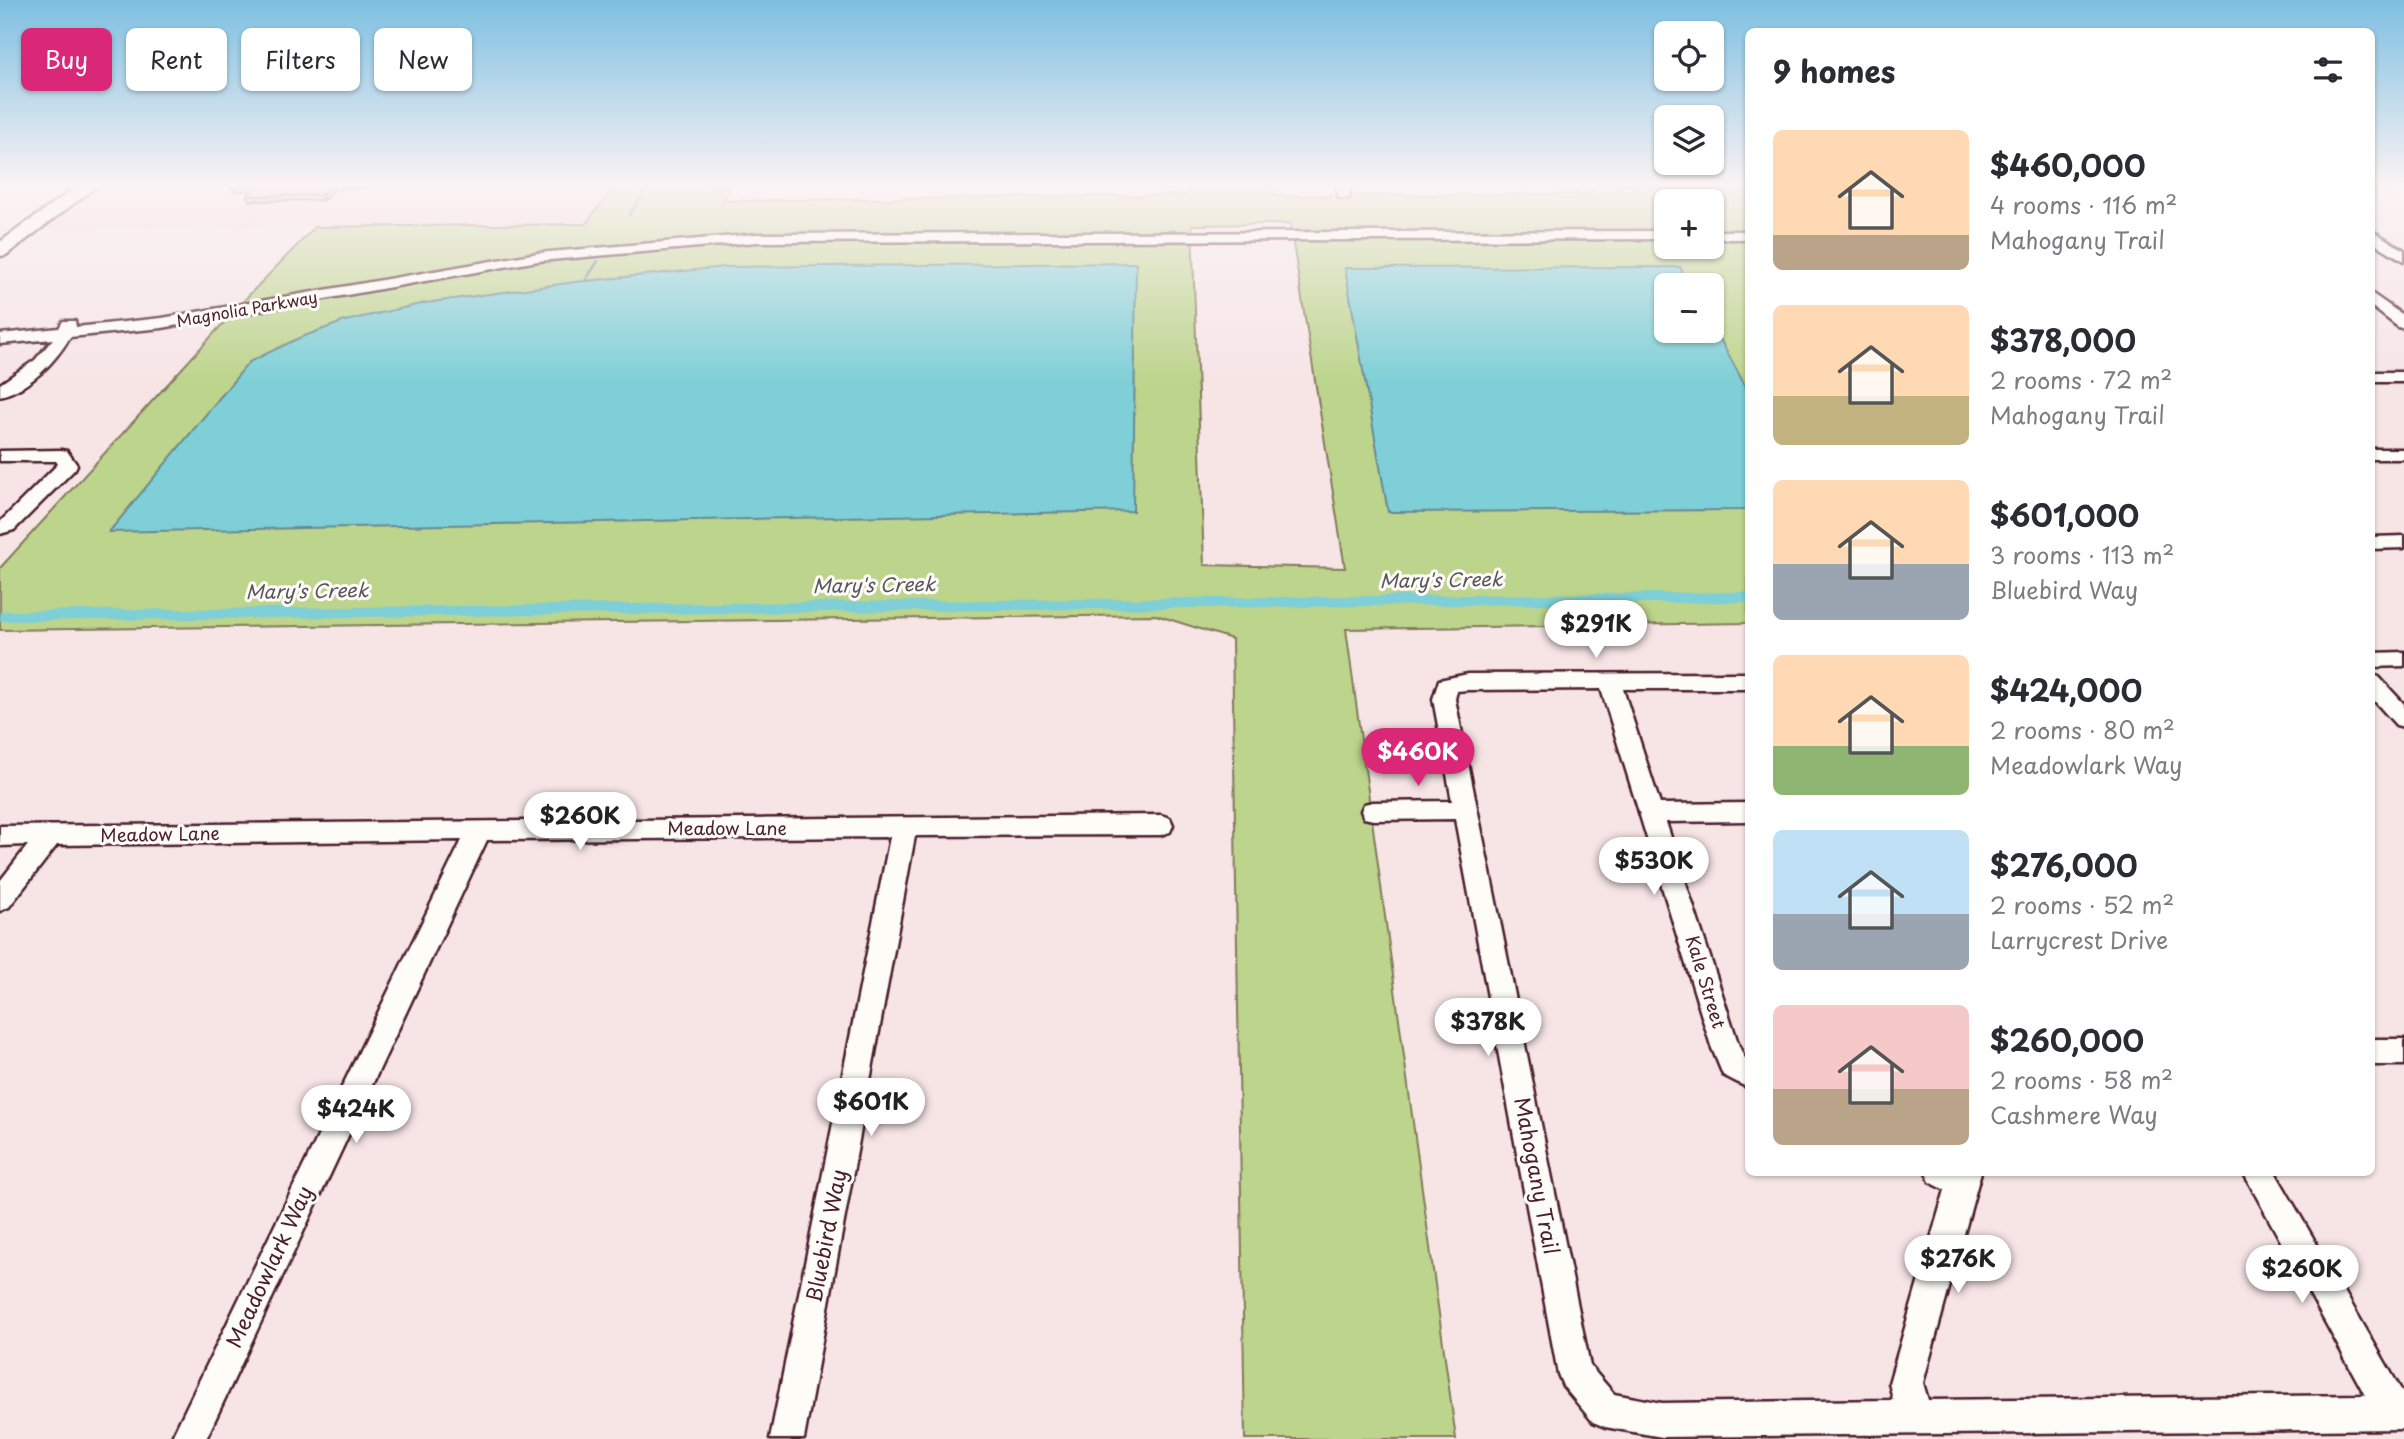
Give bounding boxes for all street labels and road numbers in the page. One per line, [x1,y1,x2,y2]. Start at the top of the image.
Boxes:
street label: Magnolia Parkway [175,284,319,332]
street label: Meadow Lane [667,814,787,841]
street label: Meadow Lane [100,819,220,848]
street label: Kale Street [1679,931,1733,1032]
street label: Mahogany Trail [1507,1094,1569,1257]
street label: Bluebird Way [796,1166,854,1305]
street label: Meadowlark Way [217,1180,320,1353]

